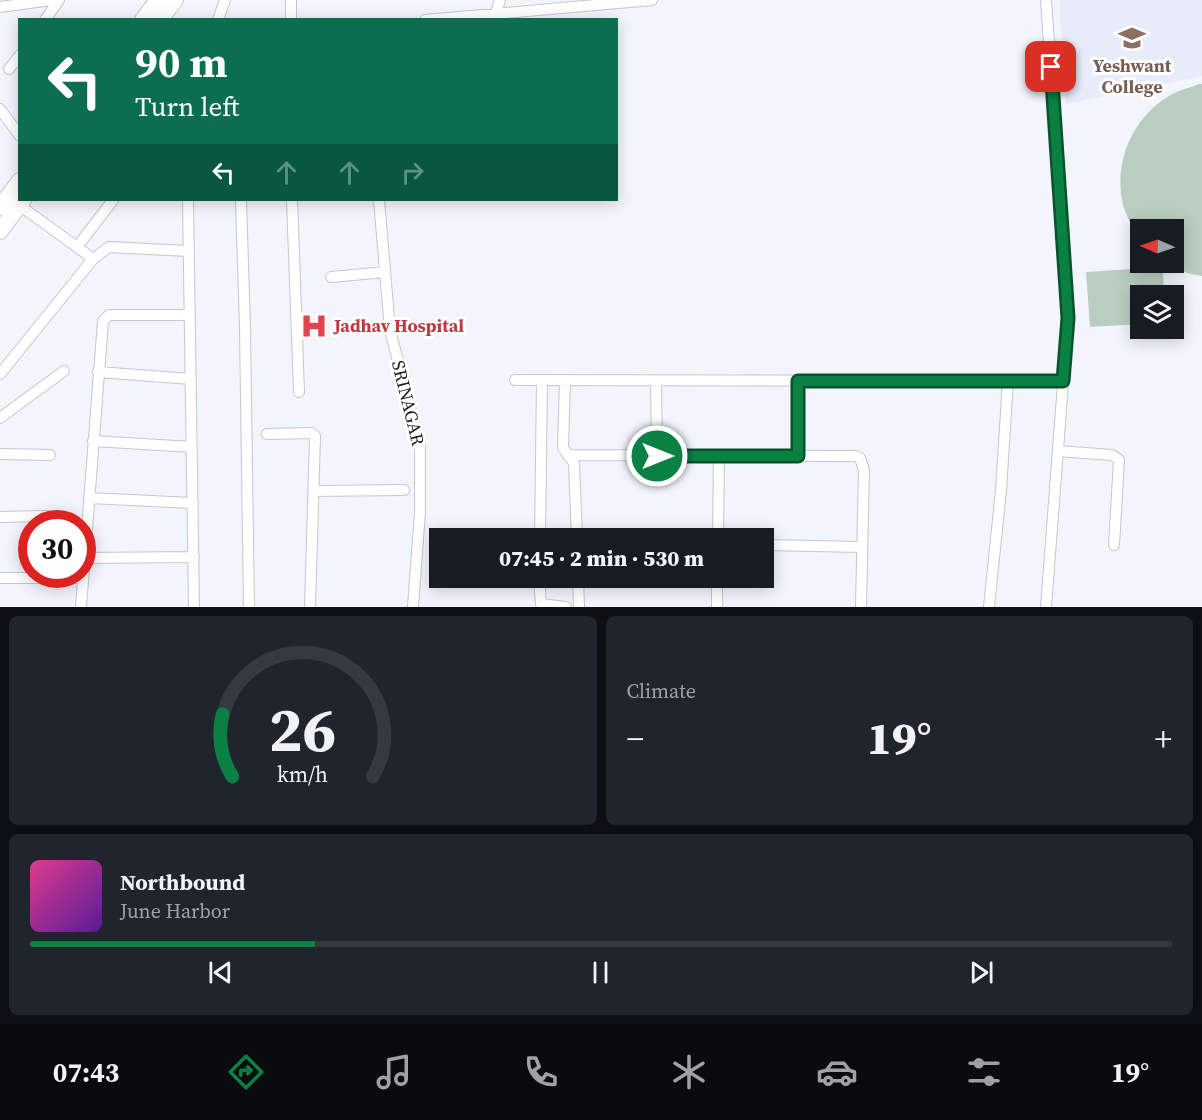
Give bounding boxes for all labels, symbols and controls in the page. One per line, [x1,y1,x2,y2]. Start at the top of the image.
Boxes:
school or university icon: Yeshwant College [1117,23,1147,53]
text: 90 m [135,33,228,91]
pin [1025,41,1076,92]
icon: left [36,42,114,120]
icon: arrive [1034,50,1067,83]
place label: Yeshwant College [1093,53,1172,99]
text: Turn left [135,88,239,125]
icon: left [207,156,240,189]
icon: ahead [270,156,303,189]
icon: ahead [333,156,366,189]
icon: right [396,156,429,189]
north arrow [1130,219,1184,273]
map controls [1130,219,1184,339]
button: layers [1130,285,1184,339]
hospital icon: Jadhav Hospital [299,311,329,341]
place label: Jadhav Hospital [333,313,464,338]
street label: SRINAGAR [386,358,431,448]
position arrow [625,424,689,488]
speed limit sign: 30 [18,510,96,588]
text: 07:45 · 2 min · 530 m [499,543,704,573]
text: Climate [627,677,696,705]
text: 26 [269,686,337,772]
text: 19° [867,707,931,769]
text: − [627,716,644,761]
text: + [1154,716,1172,761]
text: km/h [277,761,328,790]
text: Northbound [120,867,245,897]
text: June Harbor [120,897,230,925]
icon: previous [204,956,237,989]
icon: pause [584,956,617,989]
icon: next [965,956,998,989]
icon: directions [225,1051,267,1093]
icon: music [373,1051,415,1093]
icon: phone [520,1051,562,1093]
icon: climate [668,1051,710,1093]
icon: car [816,1051,858,1093]
icon: filters [963,1051,1005,1093]
text: 07:43 [53,1054,119,1091]
text: 19° [1111,1054,1149,1091]

